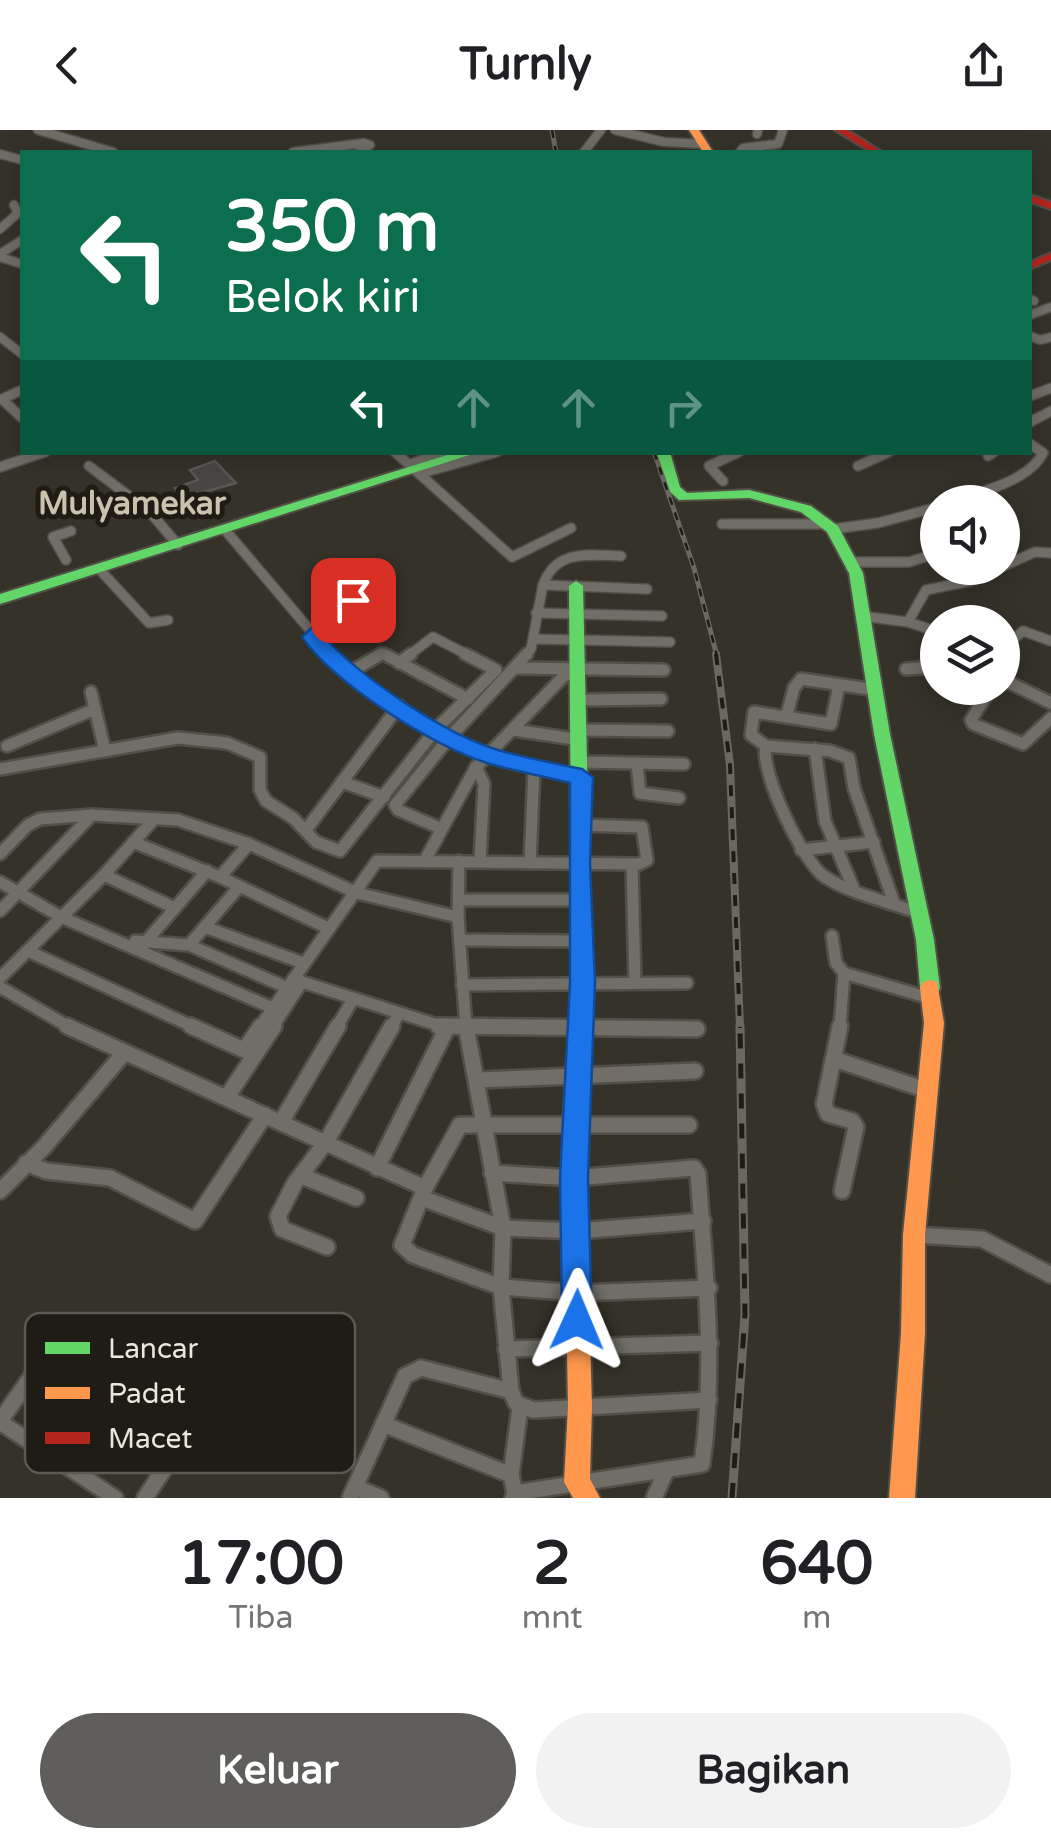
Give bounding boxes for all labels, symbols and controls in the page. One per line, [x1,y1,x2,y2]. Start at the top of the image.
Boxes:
icon: back [40,38,95,93]
text: Turnly [459,38,592,92]
icon: share [956,38,1011,93]
text: 350 m [225,186,439,270]
icon: left [60,190,190,320]
text: Belok kiri [225,271,420,325]
icon: left [341,380,396,435]
icon: ahead [446,380,501,435]
icon: ahead [551,380,606,435]
icon: right [656,380,711,435]
district label: Mulyamekar [38,485,227,523]
map controls [920,485,1020,705]
button: sound [920,485,1020,585]
pin [311,558,396,643]
icon: arrive [326,573,381,628]
button: layers [920,605,1020,705]
position arrow [525,1268,629,1372]
legend [25,1313,355,1473]
text: Lancar [108,1332,199,1366]
text: Padat [108,1377,186,1411]
text: Macet [108,1422,192,1456]
text: 17:00 [178,1528,344,1600]
text: 2 [533,1528,571,1600]
text: 640 [760,1528,873,1600]
text: Tiba [228,1599,294,1637]
text: mnt [522,1599,582,1637]
text: m [802,1599,831,1637]
button: Keluar [40,1713,516,1828]
button: Bagikan [536,1713,1011,1828]

